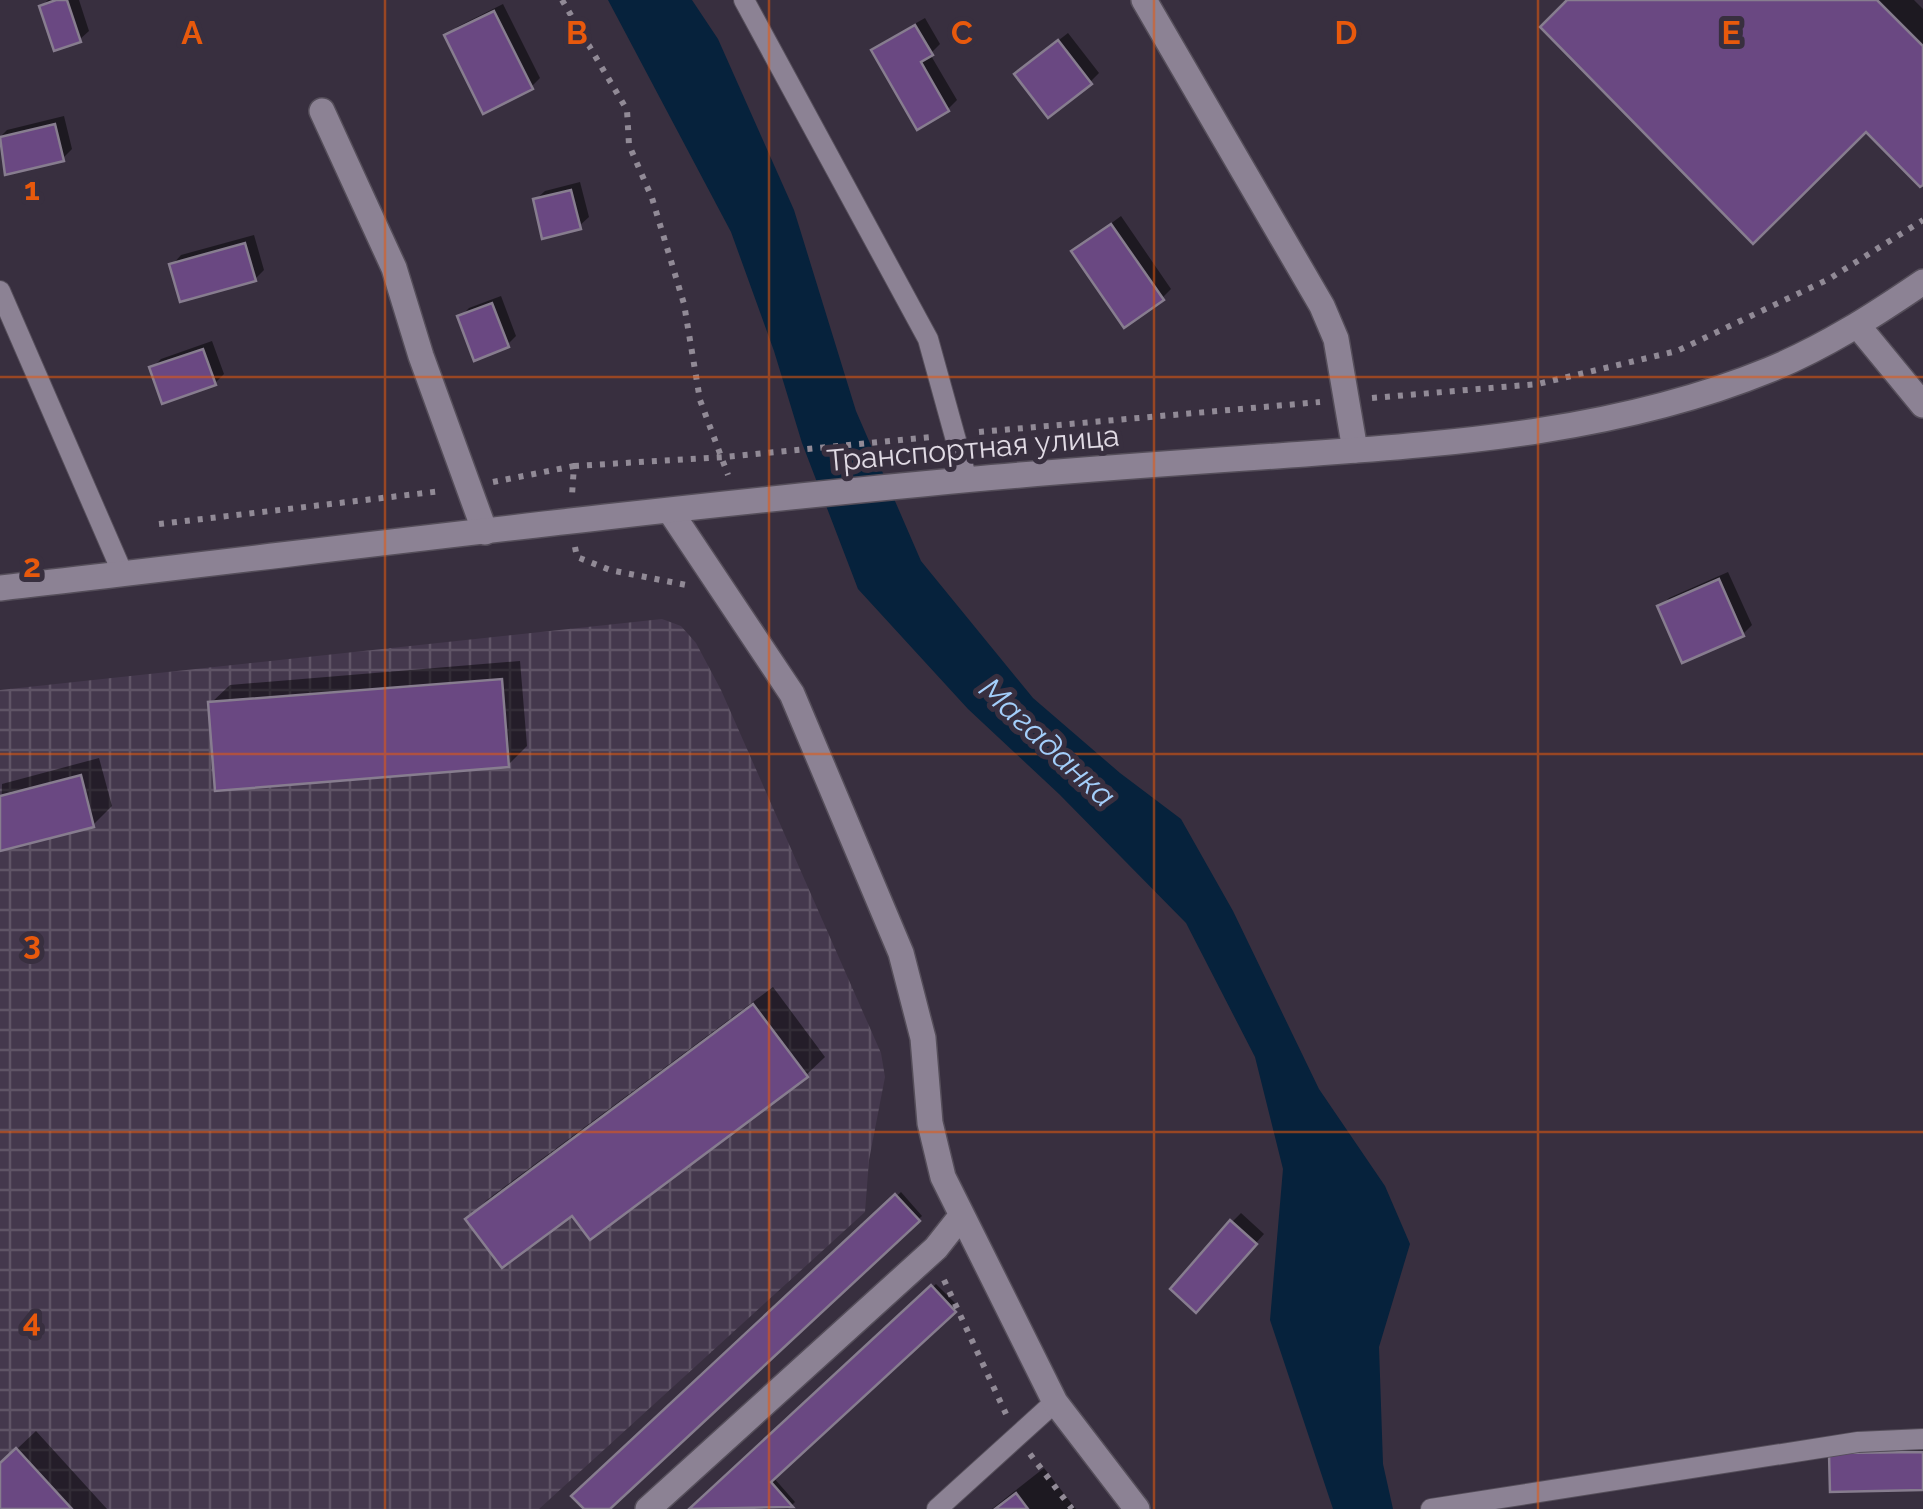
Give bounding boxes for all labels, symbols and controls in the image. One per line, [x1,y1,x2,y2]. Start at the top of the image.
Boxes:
text: A [181,14,203,51]
text: B [566,14,588,51]
text: C [951,14,973,51]
text: D [1335,14,1357,51]
text: E [1721,14,1741,51]
text: 1 [24,170,40,207]
street label: Транспортная улица [825,418,1121,478]
text: 2 [23,547,41,584]
water label: Магаданка [973,670,1123,814]
text: 3 [23,924,41,961]
text: 4 [23,1302,41,1339]

